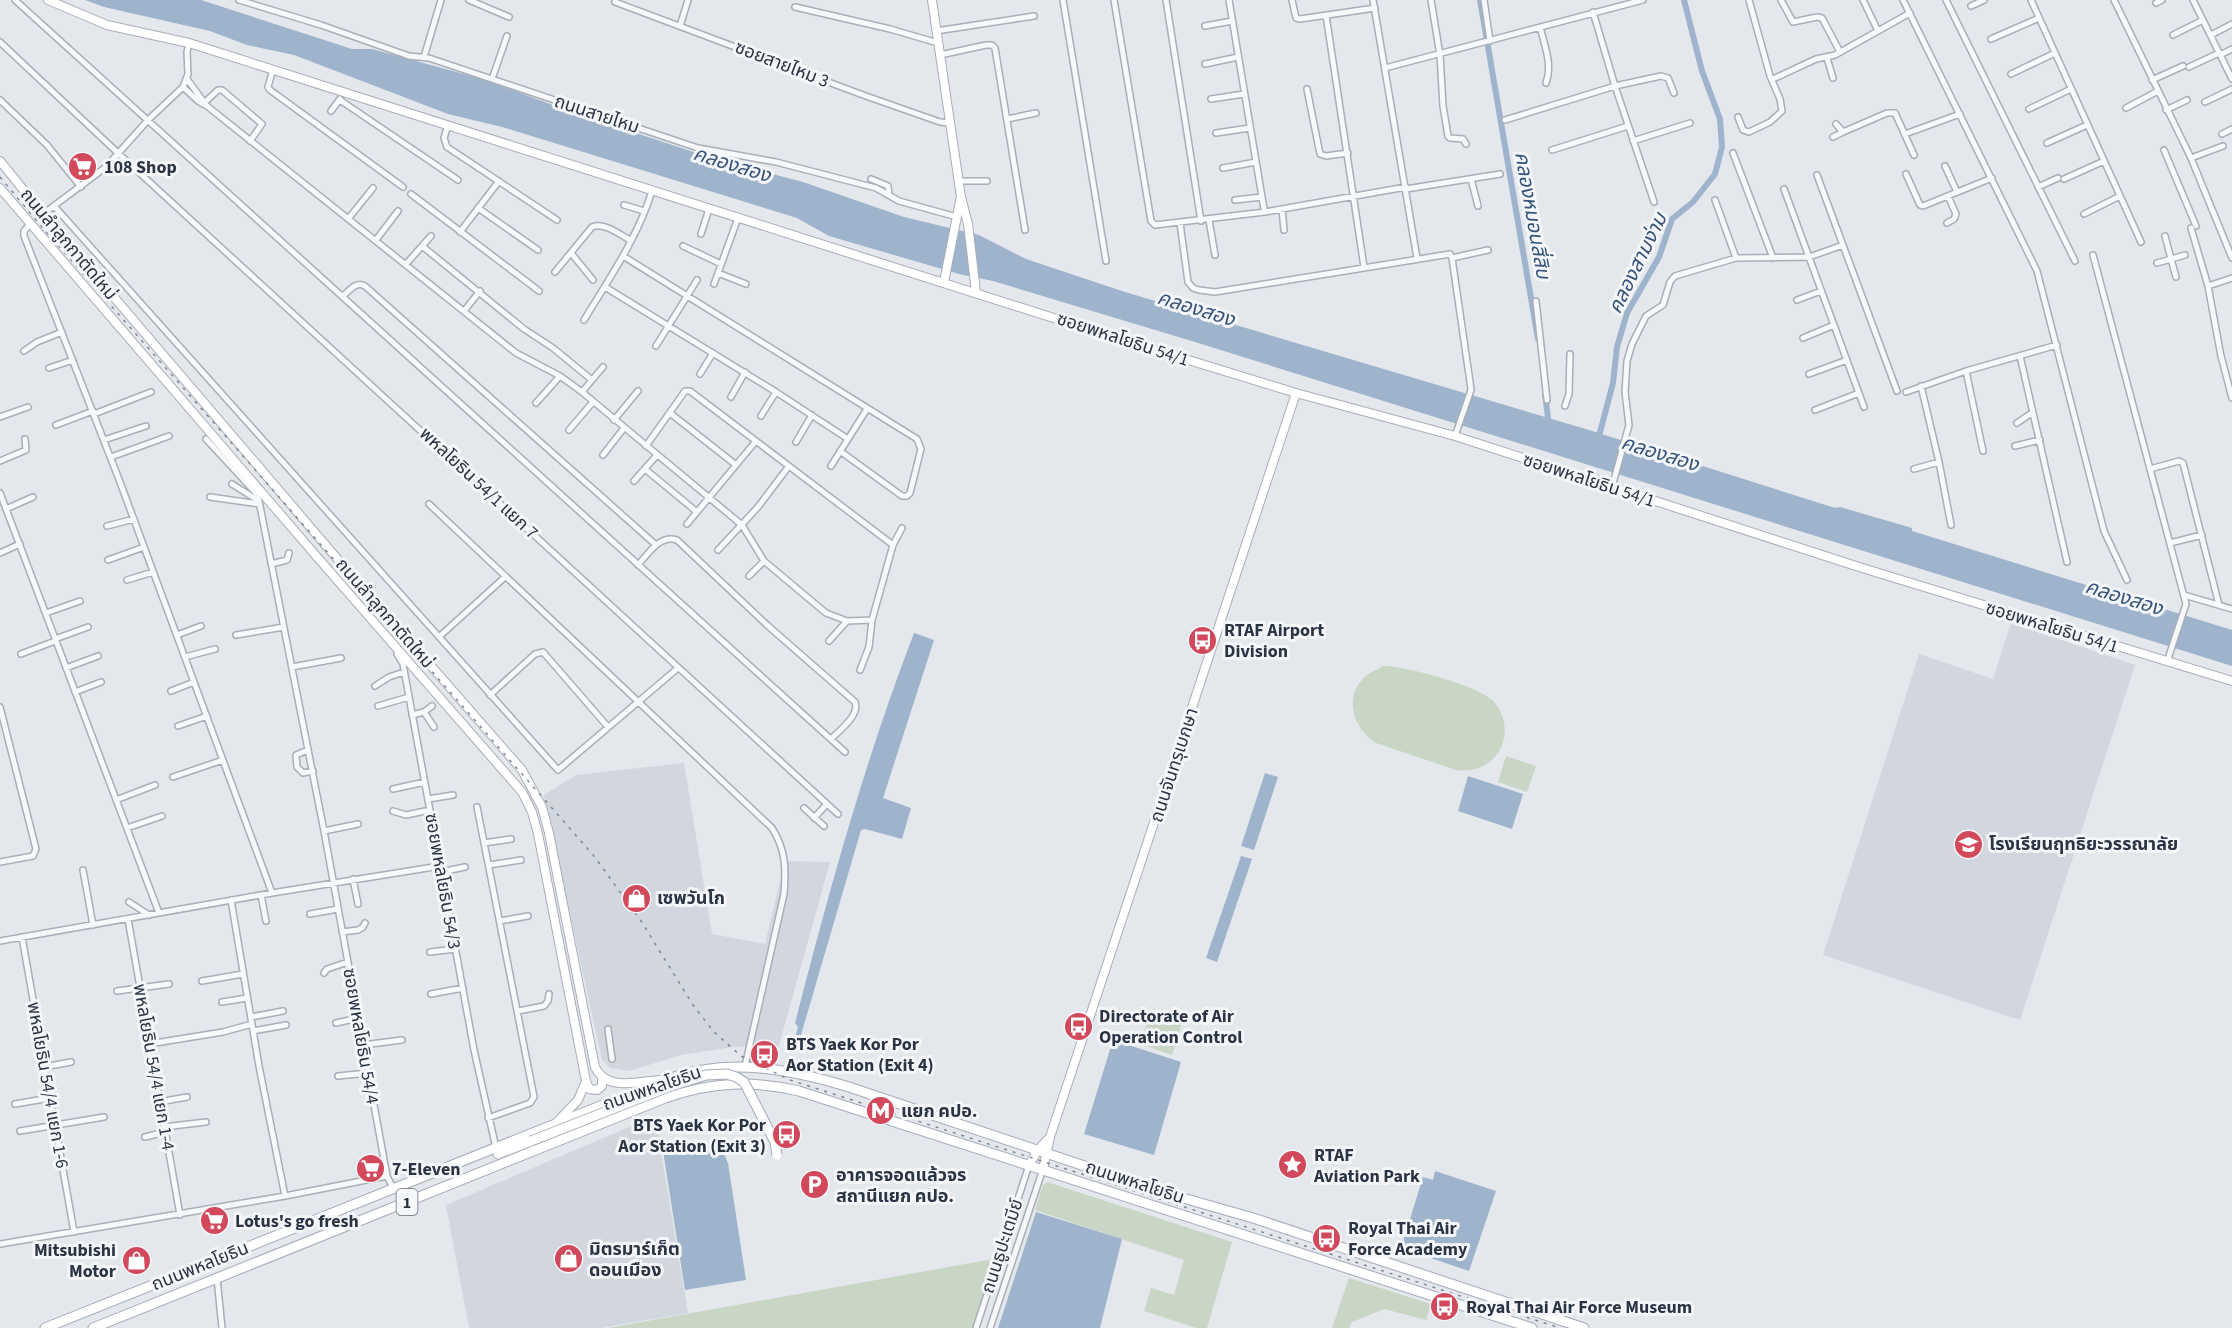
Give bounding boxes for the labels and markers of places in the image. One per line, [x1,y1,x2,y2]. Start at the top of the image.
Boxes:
supermarket icon: 108 Shop [67,151,99,183]
place label: 108 Shop [104,155,177,180]
place label: RTAF Airport Division [1224,618,1324,664]
bus stop icon: RTAF Airport Division [1187,624,1219,656]
school or university icon: โรงเรียนฤทธิยะวรรณาลัย [1952,828,1984,860]
place label: โรงเรียนฤทธิยะวรรณาลัย [1989,832,2178,857]
shop icon: เซพวันโก [620,882,652,914]
place label: เซพวันโก [657,886,725,911]
place label: Directorate of Air Operation Control [1099,1004,1242,1050]
bus stop icon: Directorate of Air Operation Control [1062,1010,1094,1042]
place label: BTS Yaek Kor Por Aor Station (Exit 4) [785,1032,934,1078]
bus stop icon: BTS Yaek Kor Por Aor Station (Exit 4) [749,1038,781,1070]
metro station icon: แยก คปอ. [864,1095,896,1127]
place label: แยก คปอ. [901,1099,977,1124]
place label: BTS Yaek Kor Por Aor Station (Exit 3) [617,1113,767,1159]
bus stop icon: BTS Yaek Kor Por Aor Station (Exit 3) [771,1119,803,1151]
place label: RTAF Aviation Park [1313,1143,1420,1189]
place icon: RTAF Aviation Park [1277,1149,1309,1181]
supermarket icon: 7-Eleven [355,1153,387,1185]
place label: 7-Eleven [392,1157,461,1182]
place label: อาคารจอดแล้วจร สถานีแยก คปอ. [836,1163,966,1209]
parking icon: อาคารจอดแล้วจร สถานีแยก คปอ. [799,1169,831,1201]
supermarket icon: Lotus's go fresh [198,1205,230,1237]
place label: Lotus's go fresh [235,1209,359,1234]
place label: Royal Thai Air Force Academy [1348,1216,1468,1262]
bus stop icon: Royal Thai Air Force Academy [1311,1222,1343,1254]
place label: มิตรมาร์เก็ต ดอนเมือง [589,1237,680,1283]
place label: Mitsubishi Motor [34,1238,117,1284]
shop icon: มิตรมาร์เก็ต ดอนเมือง [552,1243,584,1275]
shop icon: Mitsubishi Motor [121,1244,153,1276]
bus stop icon: Royal Thai Air Force Museum [1429,1291,1461,1323]
place label: Royal Thai Air Force Museum [1466,1295,1692,1320]

